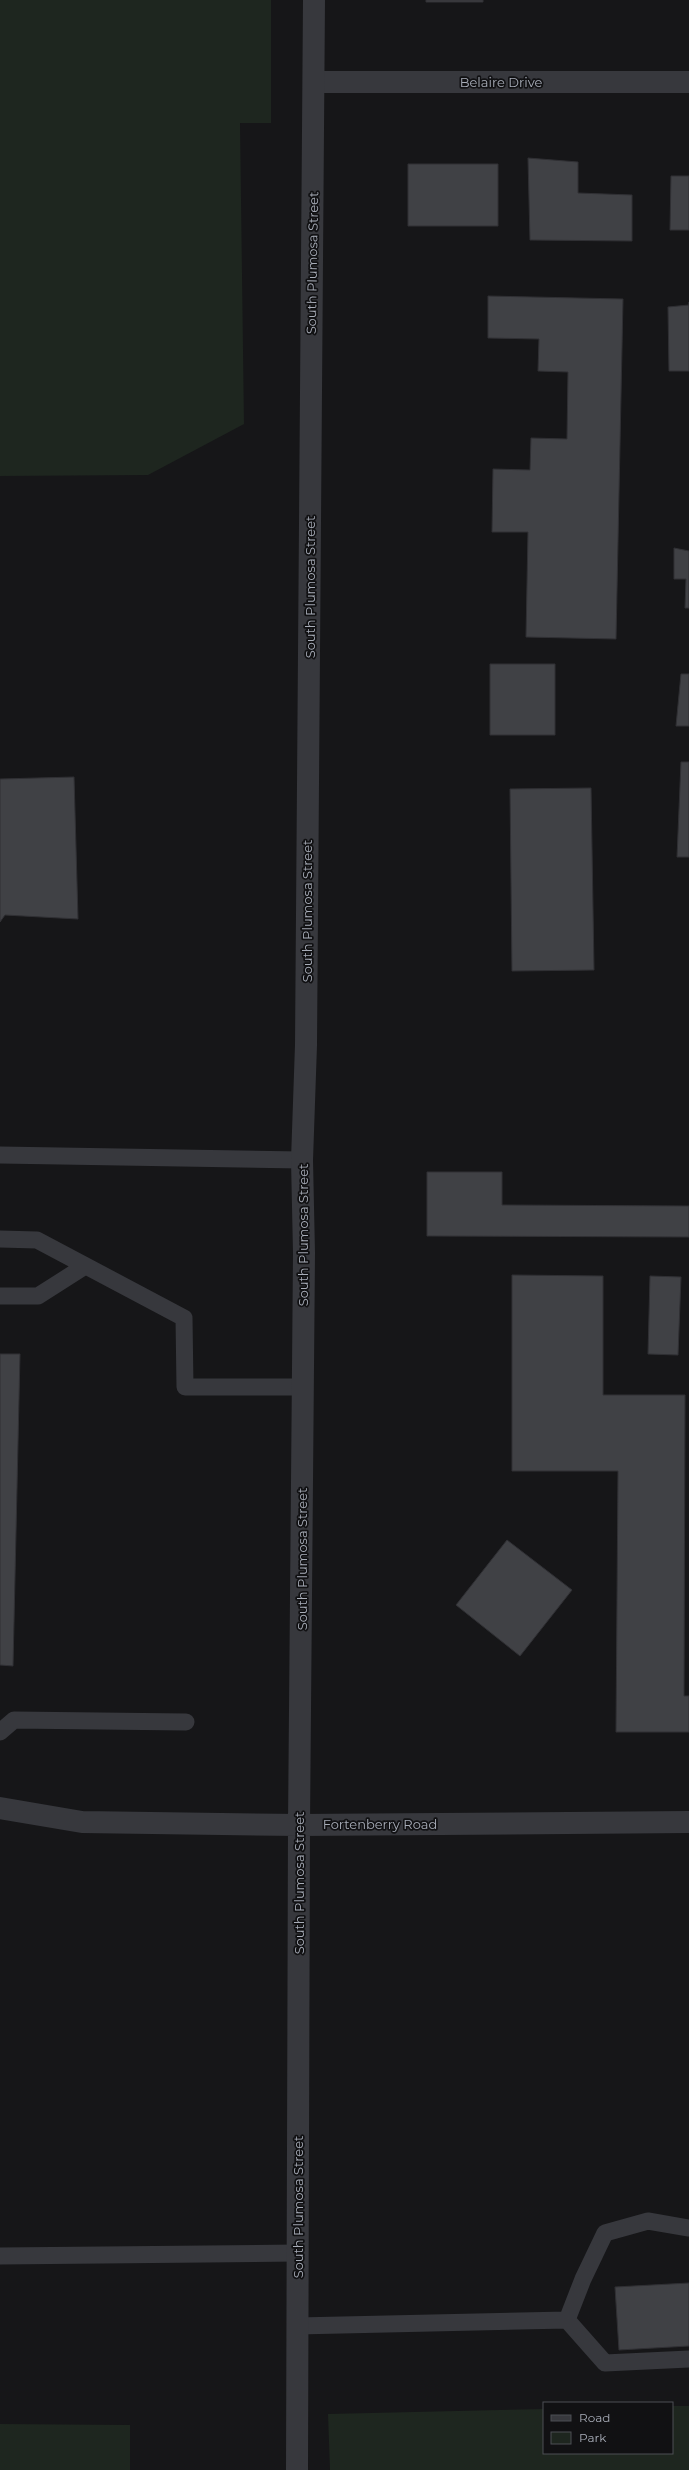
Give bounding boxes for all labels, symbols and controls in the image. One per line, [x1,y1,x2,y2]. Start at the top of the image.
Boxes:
street label: Belaire Drive [460,74,542,90]
street label: South Plumosa Street [303,192,321,334]
street label: South Plumosa Street [302,516,318,658]
street label: South Plumosa Street [299,840,315,982]
street label: South Plumosa Street [295,1164,311,1306]
street label: South Plumosa Street [294,1488,310,1630]
street label: South Plumosa Street [291,1812,307,1954]
street label: Fortenberry Road [323,1816,437,1832]
street label: South Plumosa Street [290,2136,306,2278]
legend [543,2402,673,2454]
text: Road [579,2410,610,2425]
text: Park [579,2430,607,2445]

